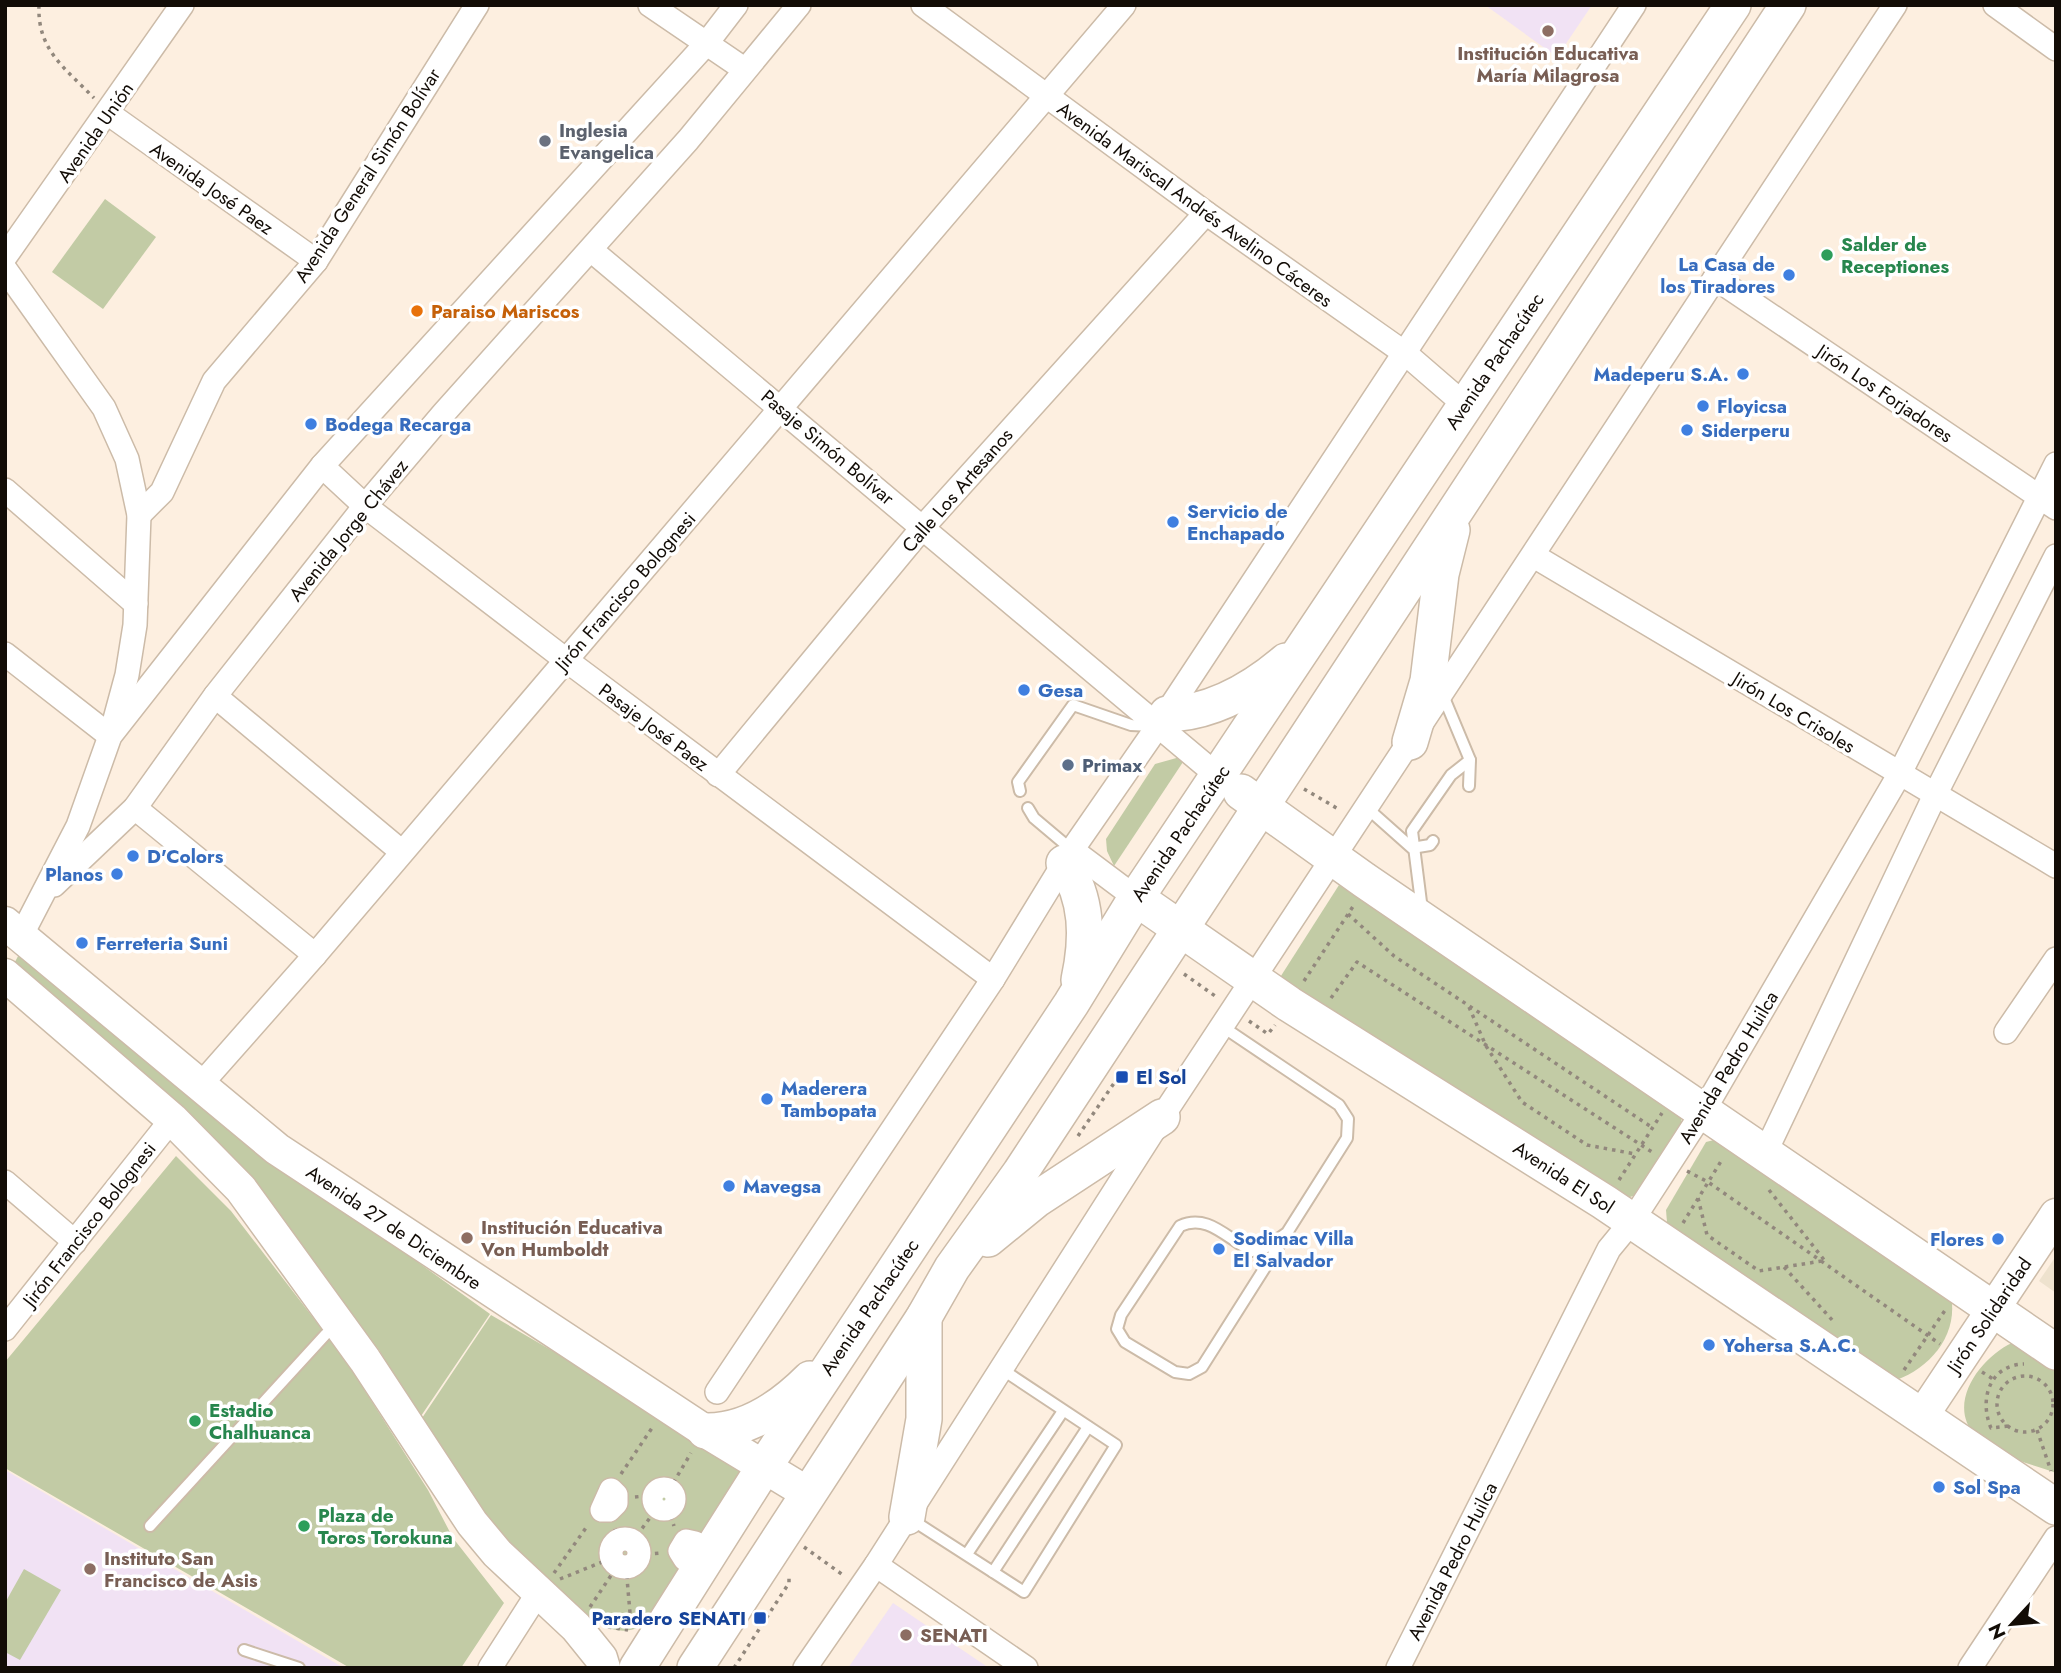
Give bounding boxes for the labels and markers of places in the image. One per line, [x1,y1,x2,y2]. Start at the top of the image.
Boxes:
marker: Institución Educativa María Milagrosa [1540,23,1556,39]
place label: Institución Educativa María Milagrosa [1457,40,1639,89]
place label: Inglesia Evangelica [559,117,654,166]
marker: Inglesia Evangelica [537,133,553,149]
place label: Salder de Receptiones [1841,231,1949,280]
marker: Salder de Receptiones [1819,247,1835,263]
place label: La Casa de los Tiradores [1660,251,1775,300]
marker: La Casa de los Tiradores [1781,267,1797,283]
place label: Paraiso Mariscos [431,298,580,325]
marker: Paraiso Mariscos [409,303,425,319]
place label: Madeperu S.A. [1594,361,1729,388]
marker: Madeperu S.A. [1735,366,1751,382]
place label: Floyicsa [1717,393,1787,420]
marker: Floyicsa [1695,398,1711,414]
place label: Bodega Recarga [325,411,471,438]
marker: Bodega Recarga [303,416,319,432]
place label: Siderperu [1701,417,1790,444]
marker: Siderperu [1679,422,1695,438]
place label: Servicio de Enchapado [1187,498,1288,547]
marker: Servicio de Enchapado [1165,514,1181,530]
place label: Gesa [1038,677,1083,704]
marker: Gesa [1016,682,1032,698]
place label: Primax [1082,752,1143,779]
marker: Primax [1060,757,1076,773]
place label: D'Colors [147,843,224,870]
marker: D'Colors [125,848,141,864]
place label: Planos [45,861,103,888]
marker: Planos [109,866,125,882]
place label: Ferreteria Suni [96,930,228,957]
marker: Ferreteria Suni [74,935,90,951]
place label: El Sol [1136,1064,1187,1091]
marker: El Sol [1114,1069,1130,1085]
place label: Maderera Tambopata [781,1075,877,1124]
marker: Maderera Tambopata [759,1091,775,1107]
place label: Mavegsa [743,1173,821,1200]
marker: Mavegsa [721,1178,737,1194]
place label: Institución Educativa Von Humboldt [480,1214,663,1263]
place label: Sodimac Villa El Salvador [1233,1225,1354,1274]
place label: Flores [1930,1226,1984,1253]
marker: Institución Educativa Von Humboldt [459,1230,475,1246]
marker: Flores [1990,1231,2006,1247]
marker: Sodimac Villa El Salvador [1211,1241,1227,1257]
place label: Yohersa S.A.C. [1722,1332,1857,1359]
marker: Yohersa S.A.C. [1701,1337,1717,1353]
place label: Estadio Chalhuanca [209,1397,311,1446]
marker: Estadio Chalhuanca [187,1413,203,1429]
place label: Sol Spa [1953,1474,2021,1501]
marker: Sol Spa [1931,1479,1947,1495]
place label: Plaza de Toros Torokuna [318,1502,453,1551]
marker: Plaza de Toros Torokuna [296,1518,312,1534]
place label: Instituto San Francisco de Asis [104,1545,258,1594]
marker: Instituto San Francisco de Asis [82,1561,98,1577]
place label: Paradero SENATI [592,1605,746,1632]
marker: Paradero SENATI [752,1610,768,1626]
place label: SENATI [920,1622,988,1649]
marker: SENATI [898,1627,914,1643]

